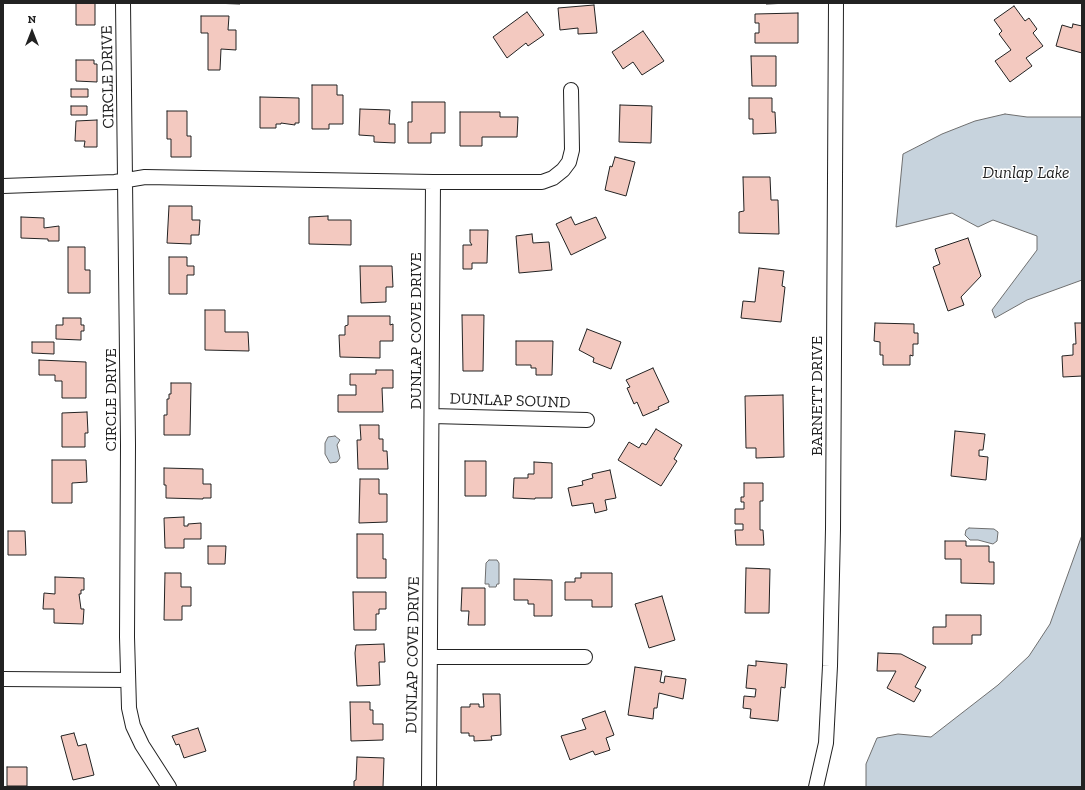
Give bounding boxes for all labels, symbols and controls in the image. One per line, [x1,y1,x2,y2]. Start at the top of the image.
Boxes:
north arrow [12,12,52,52]
text: N [28,13,36,26]
street label: CIRCLE DRIVE [98,25,118,129]
water label: Dunlap Lake [982,163,1070,183]
street label: DUNLAP COVE DRIVE [406,252,426,410]
street label: BARNETT DRIVE [807,336,827,456]
street label: CIRCLE DRIVE [101,348,121,452]
street label: DUNLAP SOUND [449,389,571,413]
street label: DUNLAP COVE DRIVE [402,576,424,734]

